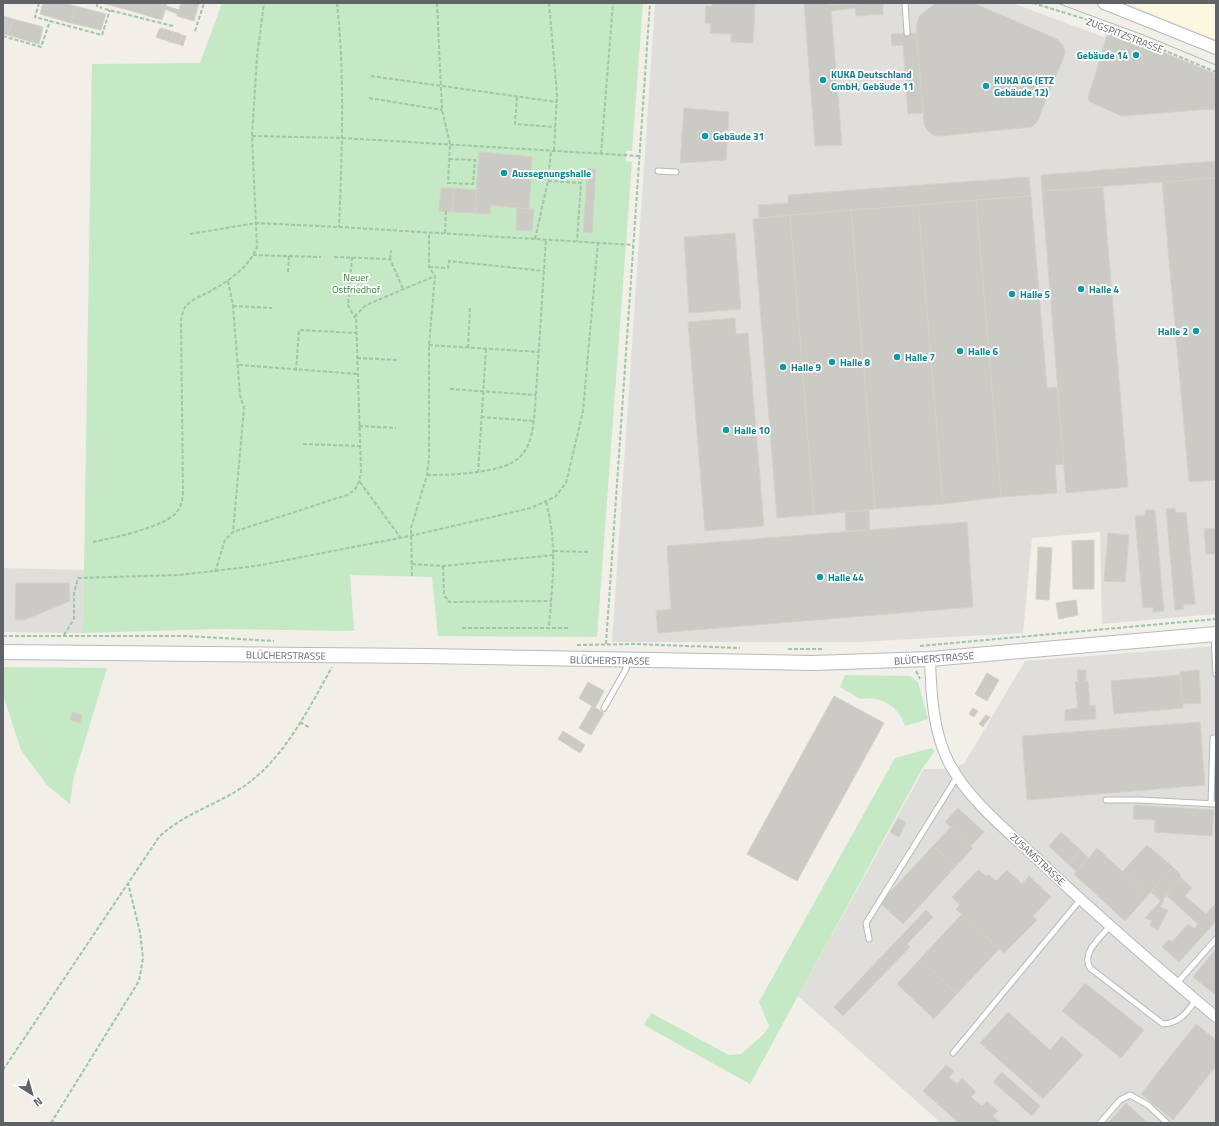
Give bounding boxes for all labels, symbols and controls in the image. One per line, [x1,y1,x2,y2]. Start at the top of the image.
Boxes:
street label: ZUGSPITZSTRASSE [1084,14,1166,57]
place label: Gebäude 14 [1077,48,1128,63]
marker: Gebäude 14 [1131,50,1141,60]
place label: KUKA Deutschland GmbH, Gebäude 11 [831,67,914,94]
place label: KUKA AG (ETZ Gebäude 12) [994,73,1054,100]
marker: KUKA Deutschland GmbH, Gebäude 11 [818,75,828,85]
marker: KUKA AG (ETZ Gebäude 12) [981,81,991,91]
place label: Gebäude 31 [713,129,764,144]
marker: Gebäude 31 [700,131,710,141]
place label: Aussegnungshalle [512,166,591,181]
marker: Aussegnungshalle [499,168,509,178]
park label: Neuer Ostfriedhof [332,270,381,297]
place label: Halle 4 [1089,282,1120,297]
marker: Halle 4 [1076,284,1086,294]
place label: Halle 5 [1020,287,1051,302]
marker: Halle 5 [1007,289,1017,299]
place label: Halle 2 [1158,324,1188,339]
marker: Halle 2 [1191,326,1201,336]
place label: Halle 6 [968,344,999,359]
marker: Halle 6 [955,346,965,356]
place label: Halle 7 [905,350,935,365]
marker: Halle 7 [892,352,902,362]
place label: Halle 8 [840,355,871,370]
marker: Halle 8 [827,357,837,367]
place label: Halle 9 [791,360,822,375]
marker: Halle 9 [778,362,788,372]
place label: Halle 10 [734,423,770,438]
marker: Halle 10 [721,425,731,435]
place label: Halle 44 [828,570,864,585]
marker: Halle 44 [815,572,825,582]
street label: BLÜCHERSTRASSE [246,647,327,664]
street label: BLÜCHERSTRASSE [894,648,975,669]
street label: BLÜCHERSTRASSE [570,652,651,669]
street label: ZUSAMSTRASSE [1007,830,1069,889]
north arrow [12,1074,52,1114]
text: N [30,1093,46,1111]

